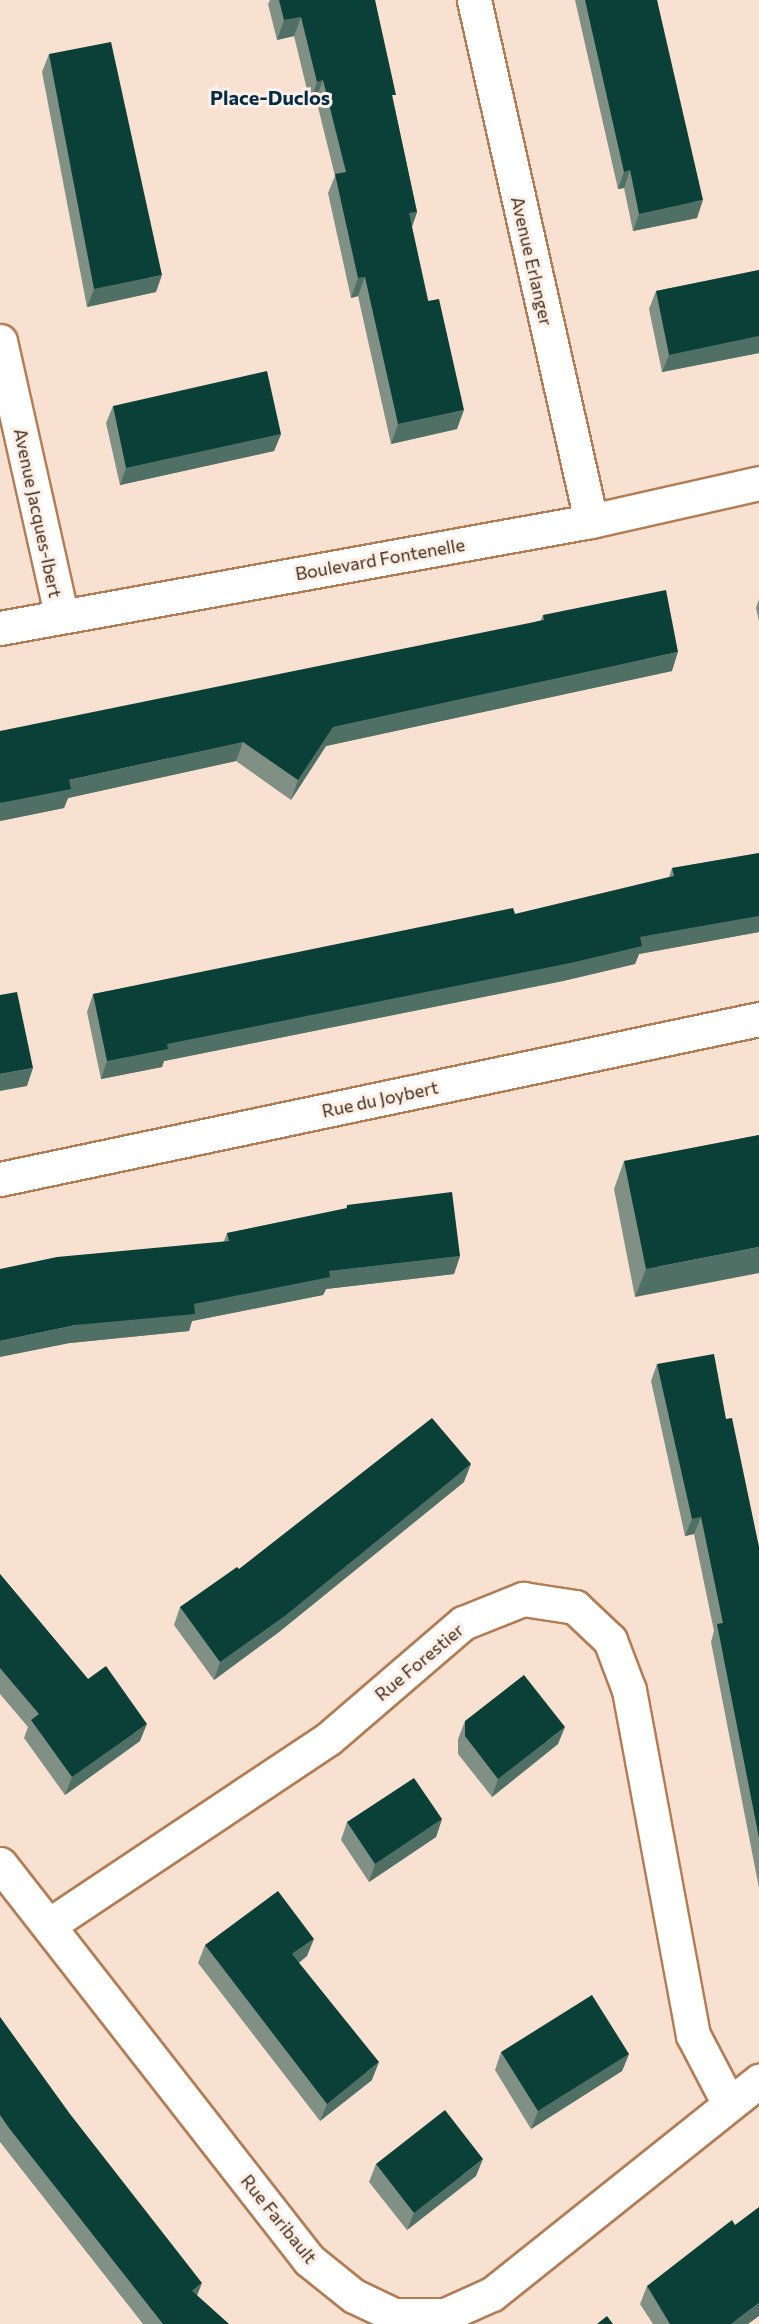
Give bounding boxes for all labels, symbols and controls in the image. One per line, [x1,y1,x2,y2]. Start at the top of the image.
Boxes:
district label: Place-Duclos [210,85,330,109]
street label: Avenue Erlanger [507,194,557,328]
street label: Avenue Jacques-Ibert [9,426,67,600]
street label: Boulevard Fontenelle [294,533,466,585]
street label: Rue du Joybert [320,1076,440,1122]
street label: Rue Forestier [370,1619,468,1705]
street label: Rue Faribault [237,2170,321,2268]

